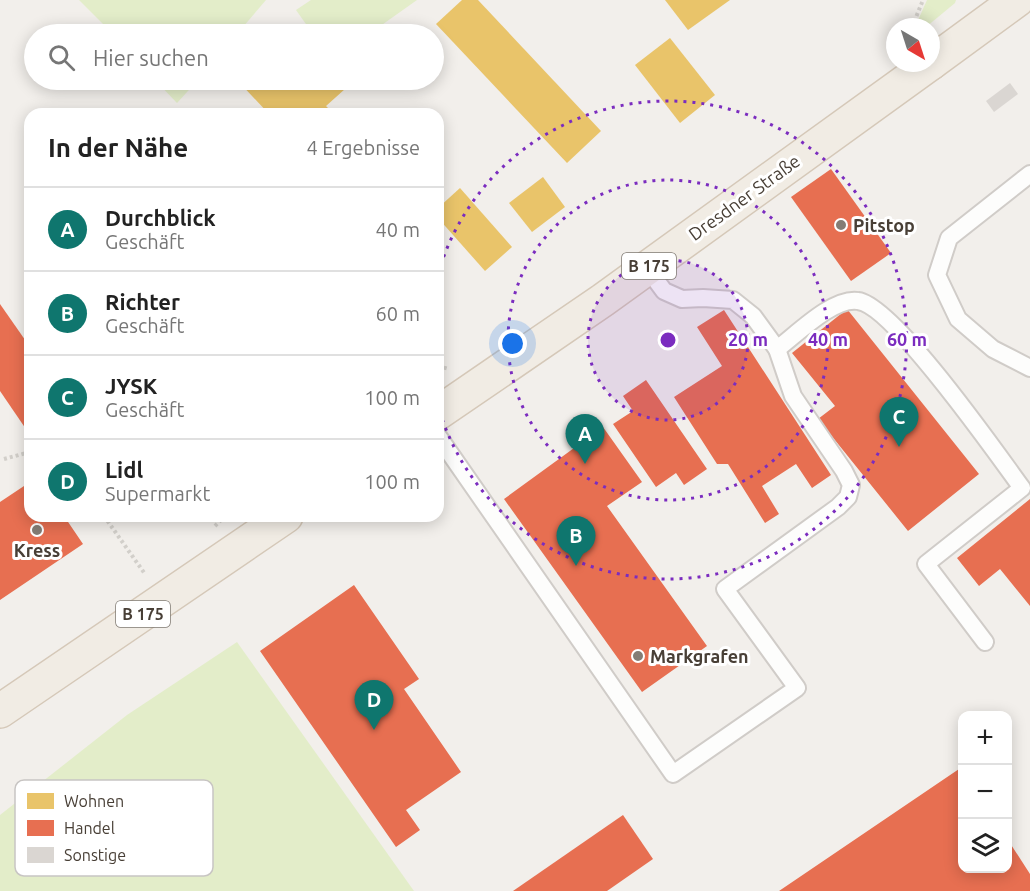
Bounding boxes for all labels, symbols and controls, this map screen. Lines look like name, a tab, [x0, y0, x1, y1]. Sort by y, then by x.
north arrow	[886, 18, 940, 72]
search box	[24, 24, 444, 90]
icon: search	[45, 41, 78, 74]
text: Hier suchen	[93, 45, 209, 70]
text: In der Nähe	[48, 133, 188, 162]
text: 4 Ergebnisse	[306, 136, 420, 159]
street label: Dresdner Straße	[685, 150, 803, 244]
text: Durchblick	[105, 205, 216, 230]
place label: Pitstop	[853, 215, 915, 235]
text: A	[60, 218, 75, 241]
text: 40 m	[376, 218, 420, 241]
marker: Pitstop	[834, 218, 848, 232]
text: Geschäft	[105, 230, 184, 253]
road number: B 175	[622, 253, 676, 279]
text: Richter	[105, 289, 180, 314]
text: B	[61, 302, 74, 325]
text: 60 m	[376, 302, 420, 325]
text: Geschäft	[105, 314, 184, 337]
your location	[498, 329, 527, 358]
text: 20 m	[728, 329, 768, 349]
text: 40 m	[808, 329, 848, 349]
text: 60 m	[887, 329, 927, 349]
centre of rings	[658, 330, 678, 350]
text: JYSK	[105, 373, 158, 398]
text: C	[61, 386, 74, 409]
text: 100 m	[364, 386, 420, 409]
text: Geschäft	[105, 398, 184, 421]
pin: C	[880, 398, 918, 447]
pin: A	[566, 414, 604, 464]
text: Lidl	[105, 457, 143, 482]
text: D	[60, 470, 75, 493]
text: 100 m	[364, 470, 420, 493]
text: Supermarkt	[105, 482, 210, 505]
pin: B	[556, 516, 596, 566]
marker: Kress	[30, 523, 44, 537]
place label: Kress	[14, 540, 60, 560]
road number: B 175	[116, 601, 170, 627]
place label: Markgrafen	[650, 646, 749, 666]
marker: Markgrafen	[631, 649, 645, 663]
pin: D	[354, 680, 394, 730]
map controls	[958, 711, 1012, 873]
button: +	[958, 711, 1012, 765]
button: −	[958, 765, 1012, 819]
legend	[15, 780, 213, 876]
text: Wohnen	[64, 792, 124, 810]
text: Handel	[64, 819, 115, 837]
button: layers	[958, 819, 1012, 873]
text: Sonstige	[64, 846, 126, 864]

